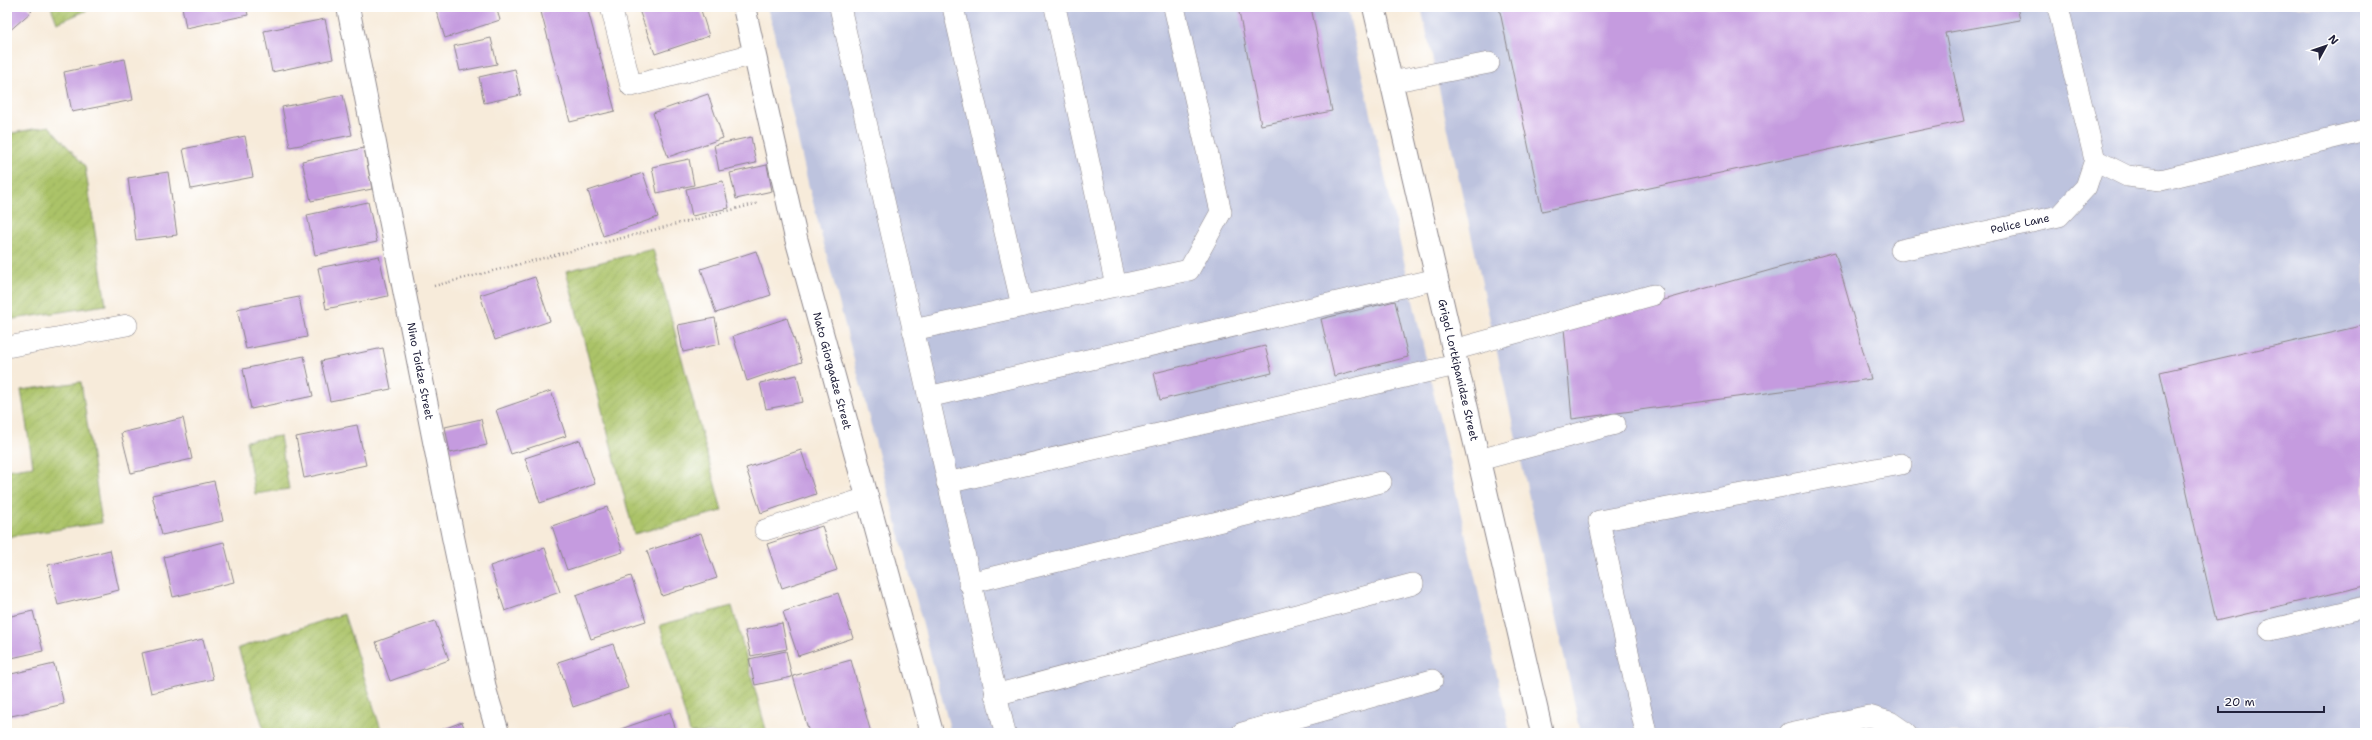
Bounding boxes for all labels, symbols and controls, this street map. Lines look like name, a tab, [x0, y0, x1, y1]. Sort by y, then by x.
north arrow	[2306, 26, 2346, 66]
text: N	[2325, 32, 2342, 48]
street label: Police Lane	[1989, 210, 2051, 238]
street label: Grigol Lortkipanidze Street	[1434, 297, 1482, 443]
street label: Nato Giorgadze Street	[809, 310, 855, 432]
street label: Nino Toidze Street	[403, 321, 437, 421]
scale bar	[2218, 688, 2324, 714]
text: 20 m	[2224, 694, 2255, 710]

